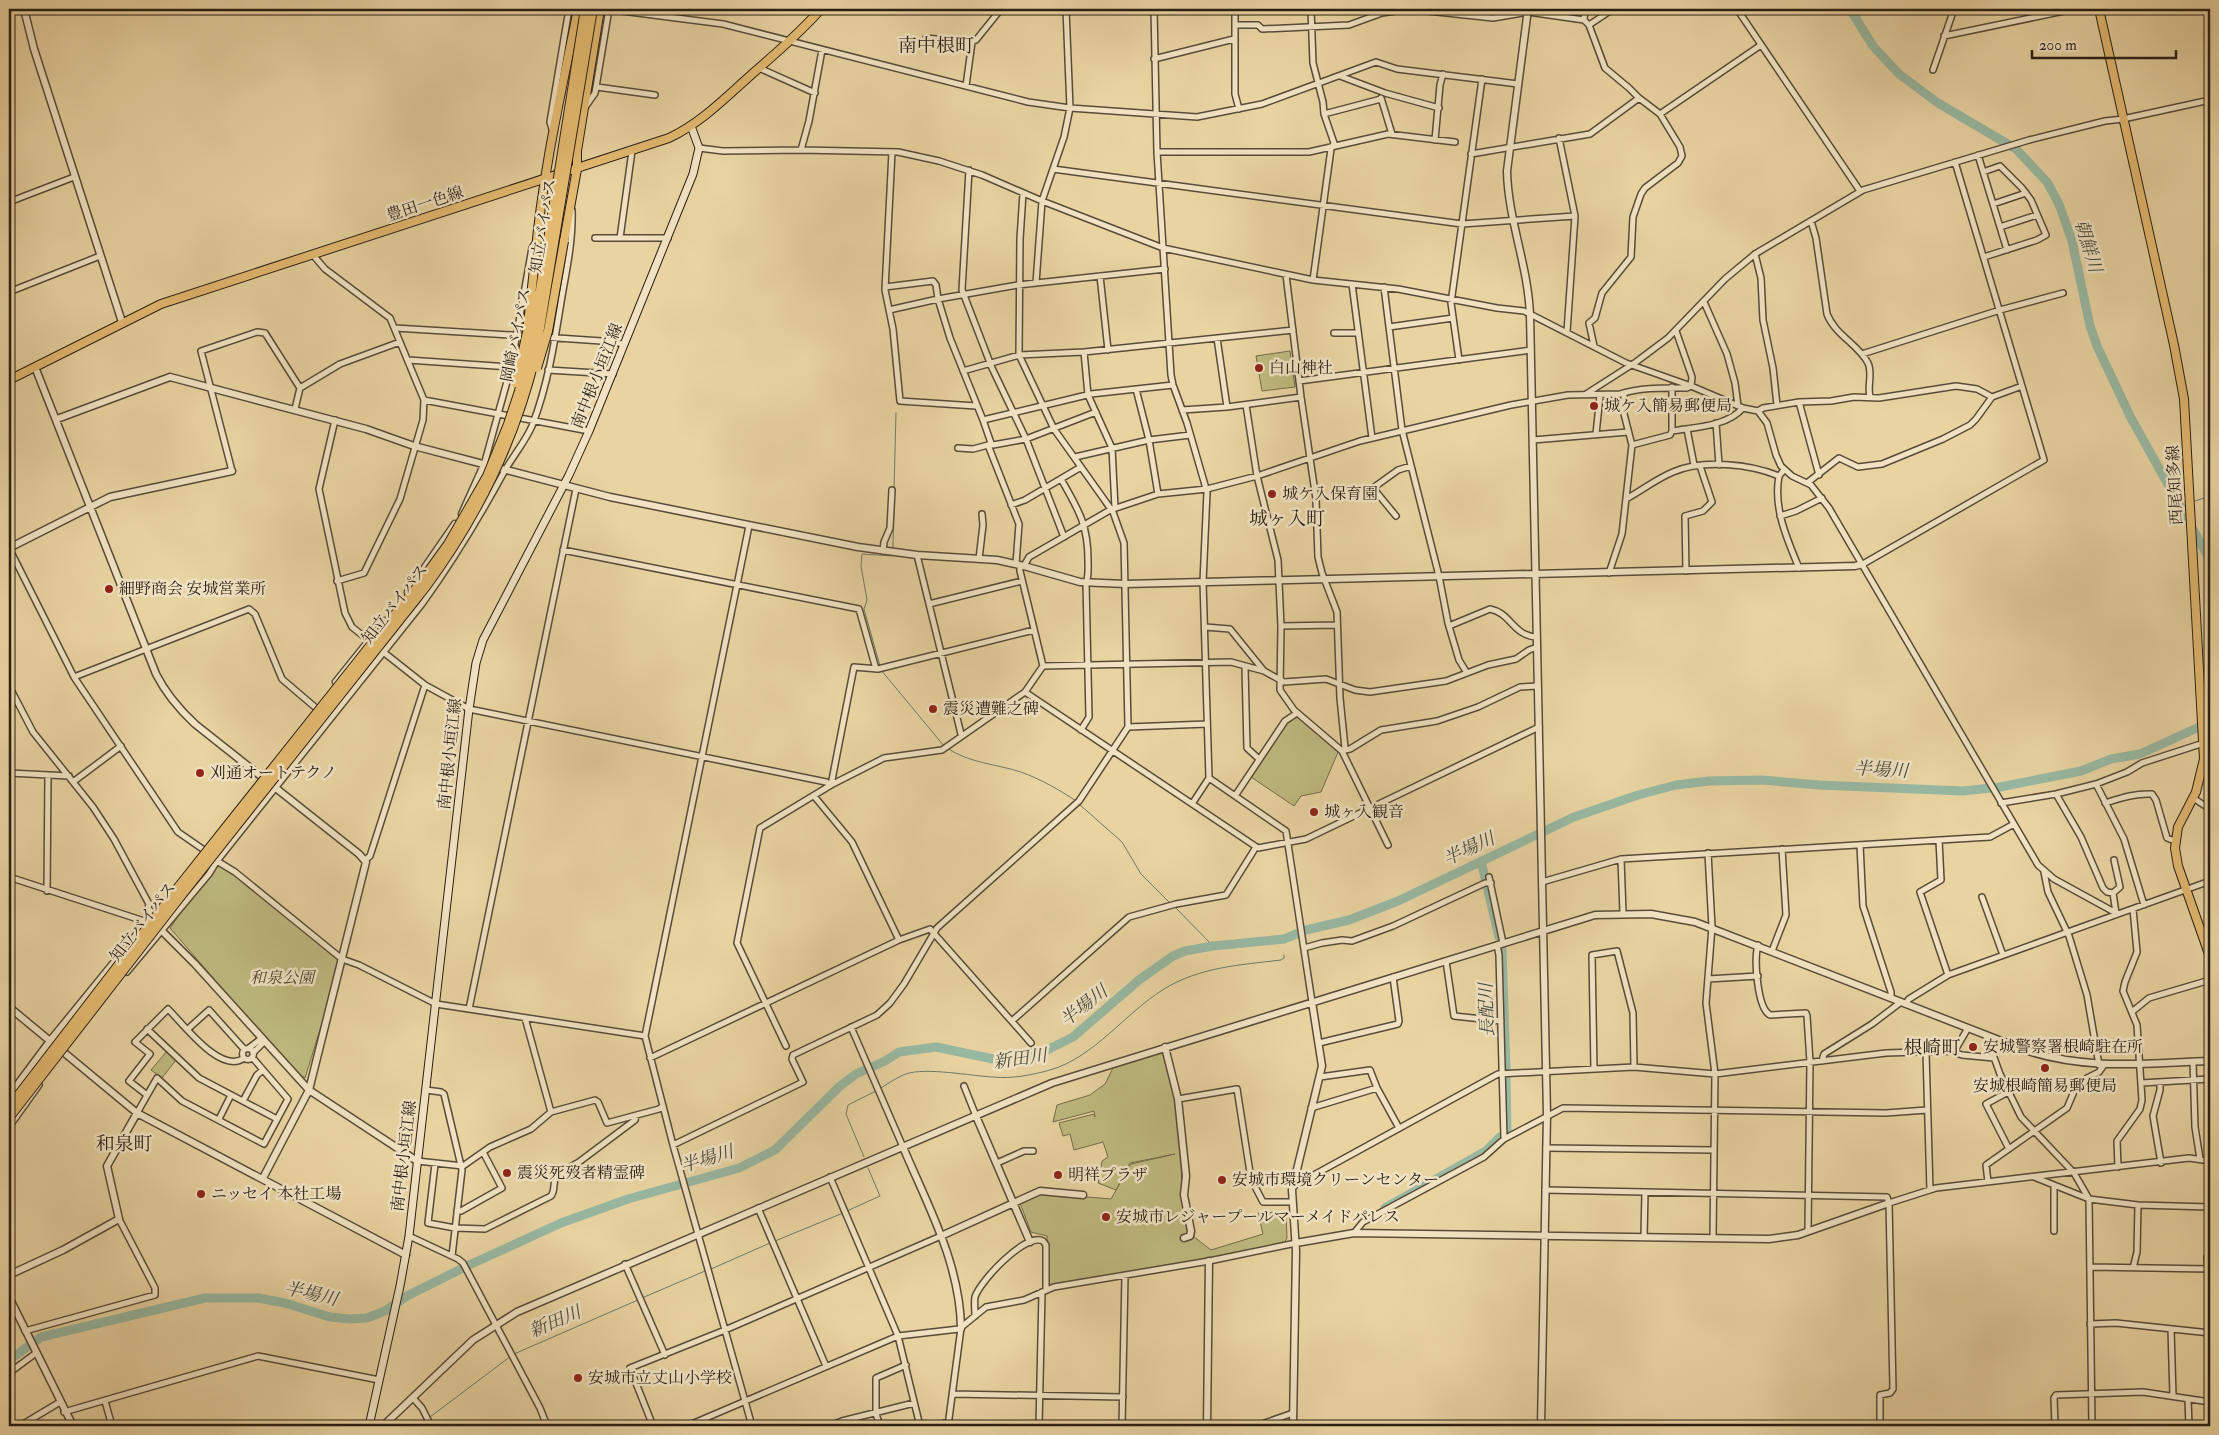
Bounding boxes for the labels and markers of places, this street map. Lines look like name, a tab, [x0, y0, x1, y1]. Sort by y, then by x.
place label: 白山神社	[1269, 358, 1333, 378]
marker: 白山神社	[1253, 362, 1265, 374]
place label: 城ケ入簡易郵便局	[1604, 396, 1732, 416]
marker: 城ケ入簡易郵便局	[1588, 400, 1600, 412]
place label: 城ケ入保育園	[1282, 484, 1378, 504]
marker: 城ケ入保育園	[1266, 488, 1278, 500]
place label: 細野商会 安城営業所	[119, 579, 266, 599]
marker: 細野商会 安城営業所	[103, 583, 115, 595]
place label: 震災遭難之碑	[943, 699, 1039, 719]
marker: 震災遭難之碑	[927, 703, 939, 715]
place label: 刈通オートテクノ	[210, 763, 337, 783]
marker: 刈通オートテクノ	[194, 767, 206, 779]
place label: 城ヶ入観音	[1324, 802, 1404, 822]
marker: 城ヶ入観音	[1308, 806, 1320, 818]
place label: 安城警察署根崎駐在所	[1983, 1037, 2143, 1057]
marker: 安城警察署根崎駐在所	[1967, 1041, 1979, 1053]
marker: 安城根崎簡易郵便局	[2039, 1062, 2051, 1074]
place label: 安城根崎簡易郵便局	[1973, 1076, 2117, 1096]
place label: 震災死歿者精霊碑	[517, 1163, 645, 1183]
place label: 明祥プラザ	[1068, 1165, 1148, 1185]
marker: 震災死歿者精霊碑	[501, 1167, 513, 1179]
marker: 明祥プラザ	[1052, 1169, 1064, 1181]
place label: 安城市環境クリーンセンター	[1232, 1170, 1439, 1190]
marker: 安城市環境クリーンセンター	[1216, 1174, 1228, 1186]
place label: ニッセイ 本社工場	[211, 1184, 341, 1204]
marker: ニッセイ 本社工場	[195, 1188, 207, 1200]
place label: 安城市レジャープールマーメイドパレス	[1116, 1207, 1400, 1227]
marker: 安城市レジャープールマーメイドパレス	[1100, 1211, 1112, 1223]
place label: 安城市立丈山小学校	[588, 1368, 732, 1388]
marker: 安城市立丈山小学校	[572, 1372, 584, 1384]

